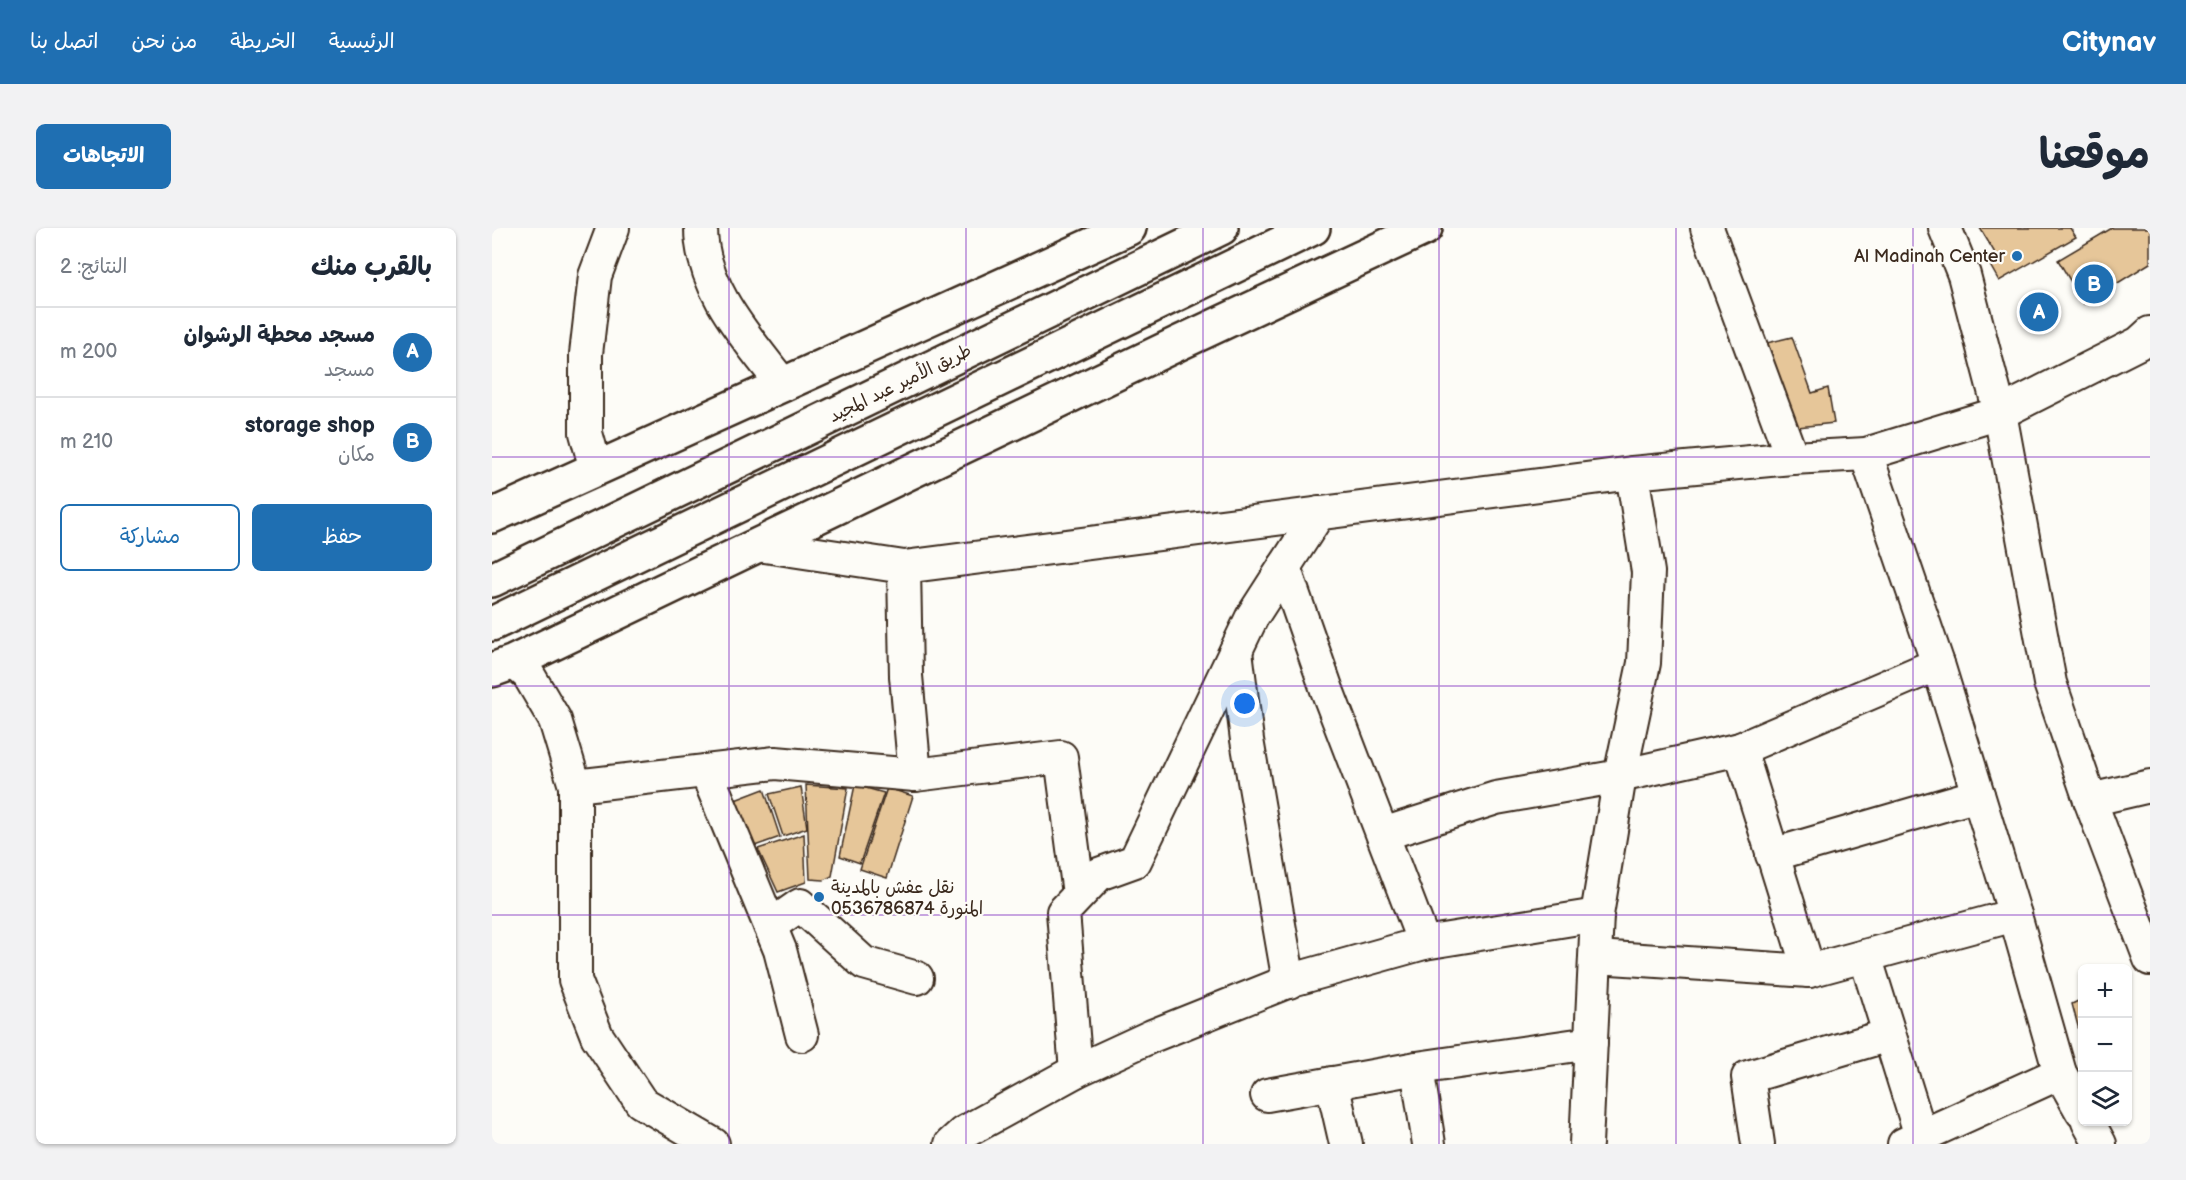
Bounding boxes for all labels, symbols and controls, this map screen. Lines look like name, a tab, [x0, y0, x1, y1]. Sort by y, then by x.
text: Citynav	[2062, 26, 2156, 59]
text: اتصل بنا	[30, 29, 98, 54]
text: من نحن	[131, 29, 197, 54]
text: الخريطة	[230, 29, 296, 54]
text: الرئيسية	[329, 29, 395, 54]
button: الاتجاهات	[36, 124, 171, 189]
text: موقعنا	[2039, 130, 2150, 181]
place label: Al Madinah Center	[1854, 246, 2005, 267]
marker: Al Madinah Center	[2010, 249, 2024, 263]
text: بالقرب منك	[311, 252, 432, 283]
text: النتائج: 2	[60, 255, 127, 279]
pin: B	[2074, 262, 2114, 306]
pin: A	[2020, 290, 2058, 334]
text: مسجد محطة الرشوان	[184, 322, 375, 349]
street label: طريق الأمير عبد المجيد	[825, 338, 975, 427]
text: 200 m	[60, 340, 117, 364]
text: A	[406, 340, 419, 364]
text: مسجد	[324, 358, 375, 382]
text: storage shop	[245, 412, 375, 439]
text: 210 m	[60, 430, 113, 454]
text: B	[405, 430, 420, 454]
text: مكان	[338, 443, 375, 467]
button: مشاركة	[60, 504, 240, 571]
button: حفظ	[252, 504, 432, 571]
your location	[1230, 689, 1259, 718]
place label: نقل عفش بالمدينة المنورة 0536786874	[831, 877, 983, 920]
marker: نقل عفش بالمدينة المنورة 0536786874	[812, 890, 826, 904]
map controls	[2078, 964, 2132, 1126]
button: +	[2078, 964, 2132, 1018]
button: −	[2078, 1018, 2132, 1072]
button: layers	[2078, 1072, 2132, 1126]

